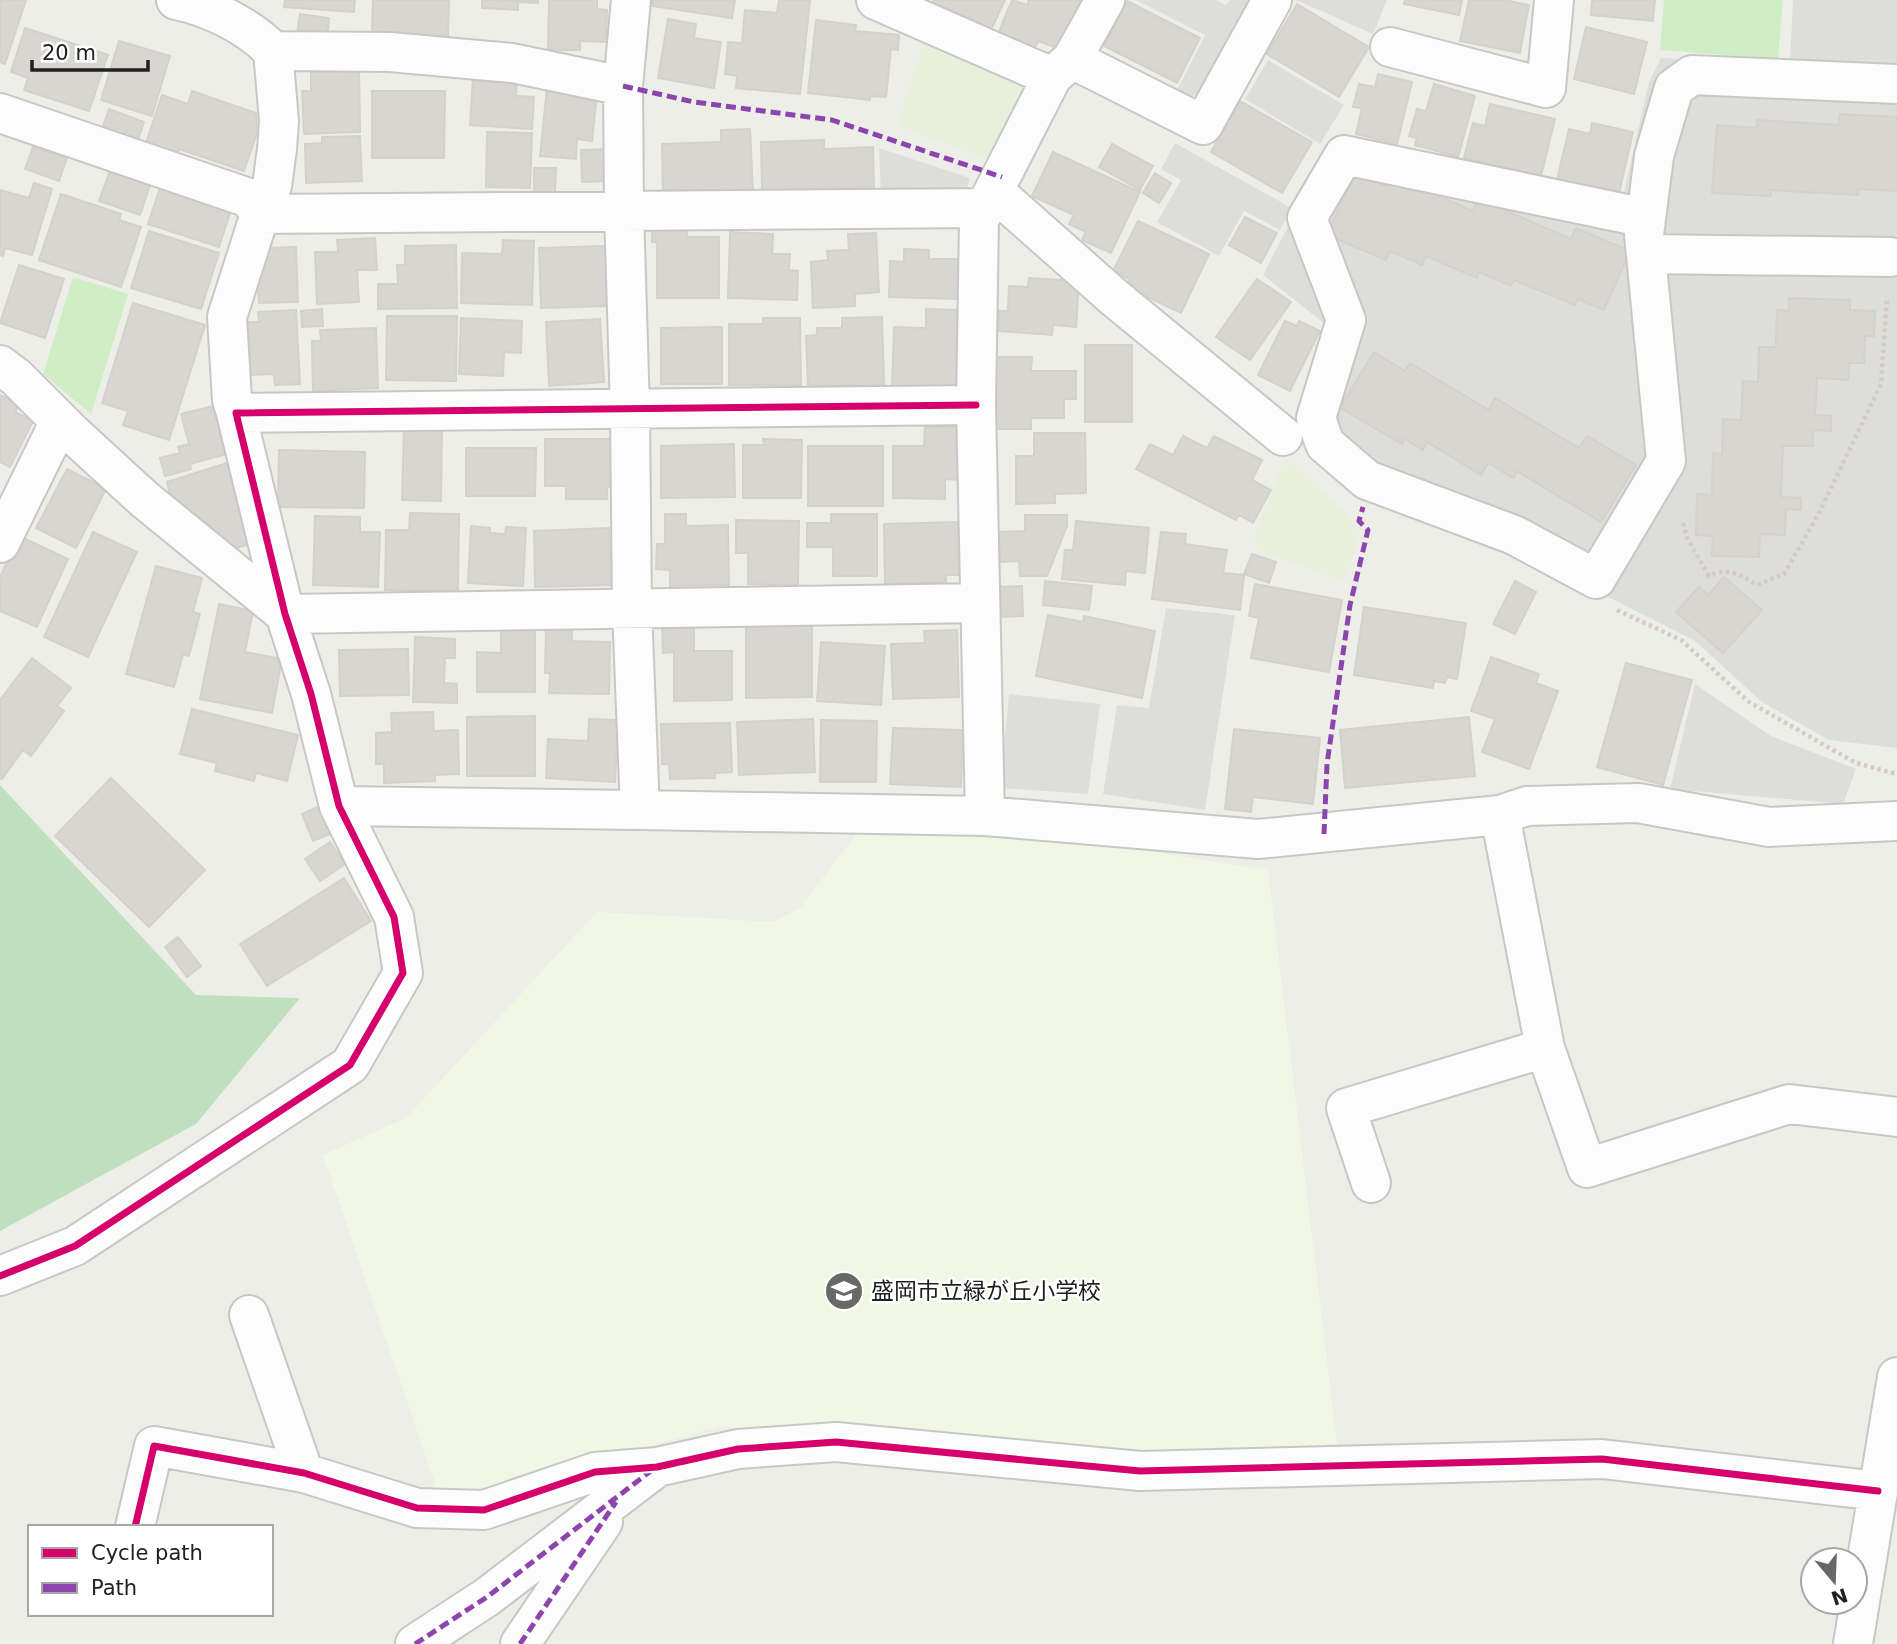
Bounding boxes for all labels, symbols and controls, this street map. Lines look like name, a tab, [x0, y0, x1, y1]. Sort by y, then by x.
scale bar	[32, 28, 147, 72]
text: 20 m	[42, 41, 96, 65]
school or university icon: 盛岡市立緑が丘小学校	[823, 1270, 865, 1312]
place label: 盛岡市立緑が丘小学校	[871, 1278, 1101, 1304]
legend	[28, 1525, 273, 1616]
text: Cycle path	[91, 1541, 203, 1565]
north arrow	[1799, 1546, 1869, 1616]
text: Path	[91, 1576, 137, 1600]
text: N	[1828, 1584, 1851, 1610]

